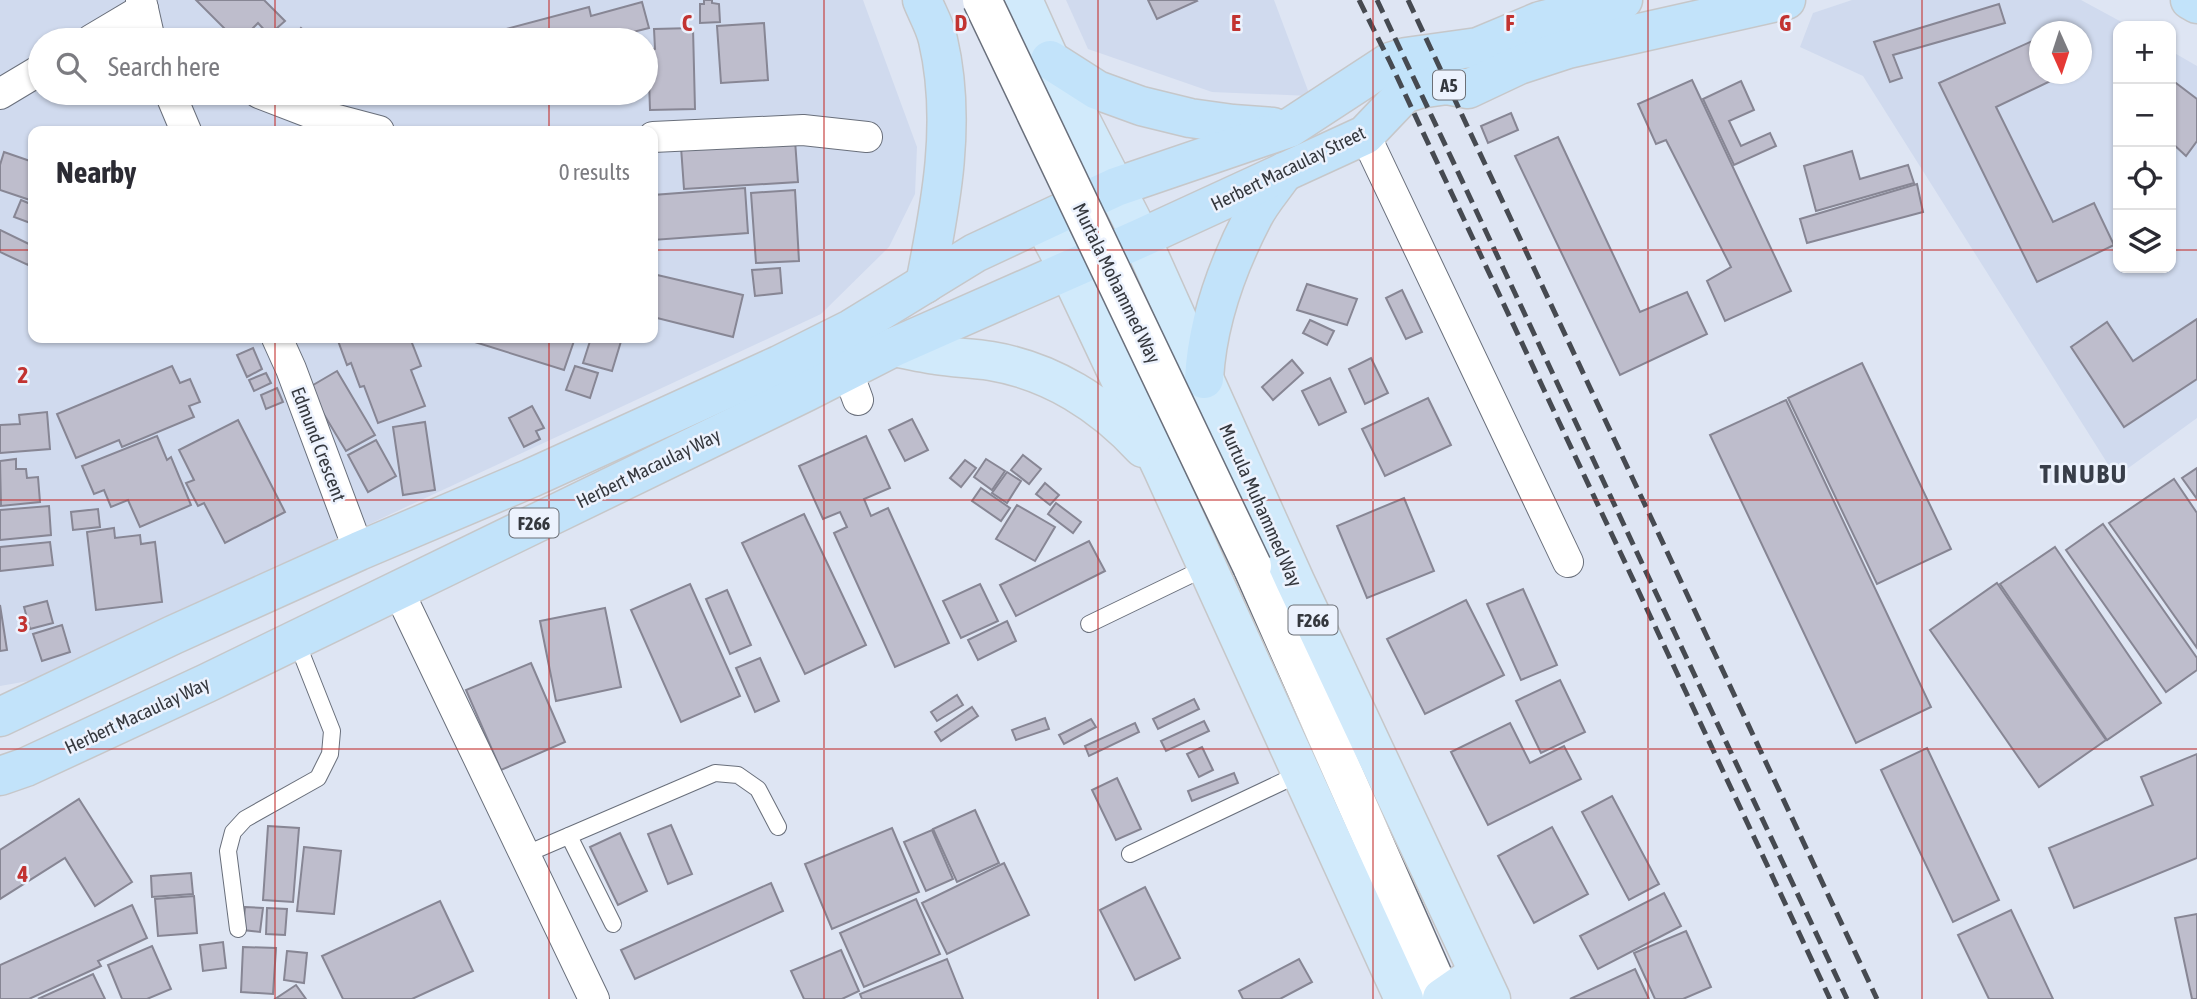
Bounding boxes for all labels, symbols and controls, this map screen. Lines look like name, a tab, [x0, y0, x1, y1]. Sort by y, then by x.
text: C	[682, 10, 693, 36]
text: D	[955, 10, 968, 36]
text: E	[1231, 10, 1241, 36]
text: F	[1505, 10, 1515, 36]
text: G	[1779, 10, 1791, 36]
north arrow	[2029, 21, 2092, 84]
map controls	[2113, 21, 2176, 273]
button: +	[2113, 21, 2176, 84]
search box	[28, 28, 658, 105]
icon: search	[52, 48, 90, 86]
text: Search here	[108, 52, 220, 82]
road number: A5	[1433, 70, 1465, 100]
button: −	[2113, 84, 2176, 147]
street label: Herbert Macaulay Street	[1207, 121, 1369, 215]
button: locate	[2113, 147, 2176, 210]
text: Nearby	[56, 155, 136, 189]
text: 0 results	[559, 159, 630, 185]
street label: Murtala Mohammed Way	[1069, 199, 1165, 367]
button: layers	[2113, 210, 2176, 273]
text: 2	[18, 362, 28, 388]
street label: Edmund Crescent	[287, 384, 351, 504]
street label: Murtula Muhammed Way	[1215, 420, 1307, 590]
street label: Herbert Macaulay Way	[573, 424, 724, 512]
district label: TINUBU	[2040, 459, 2128, 489]
road number: F266	[510, 508, 558, 538]
road number: F266	[1288, 606, 1338, 634]
text: 3	[18, 611, 28, 637]
street label: Herbert Macaulay Way	[61, 672, 213, 758]
text: 4	[17, 861, 29, 887]

